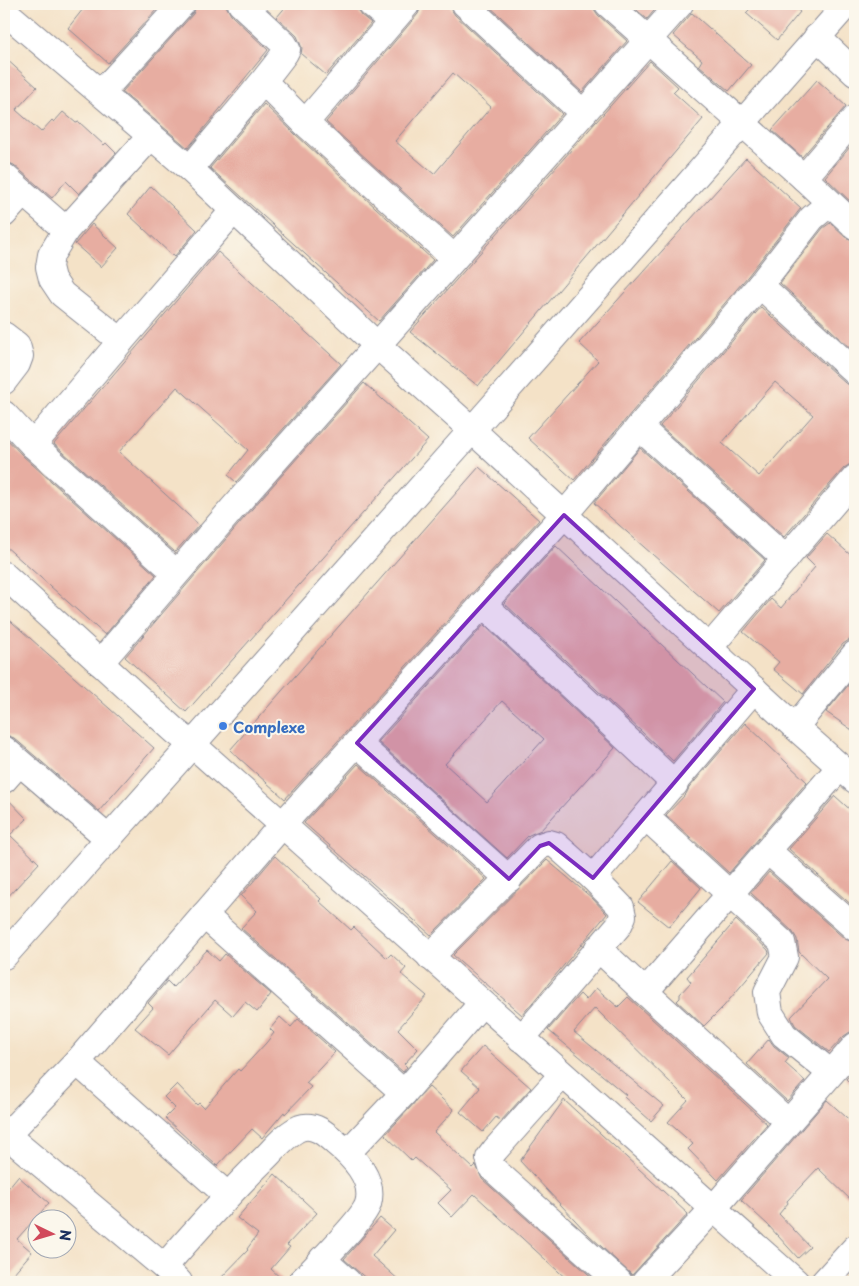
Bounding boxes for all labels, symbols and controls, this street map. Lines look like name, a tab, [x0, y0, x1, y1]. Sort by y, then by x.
place label: Complexe	[233, 715, 305, 738]
marker: Complexe	[217, 720, 229, 732]
north arrow	[28, 1208, 78, 1258]
text: N	[55, 1229, 76, 1242]

